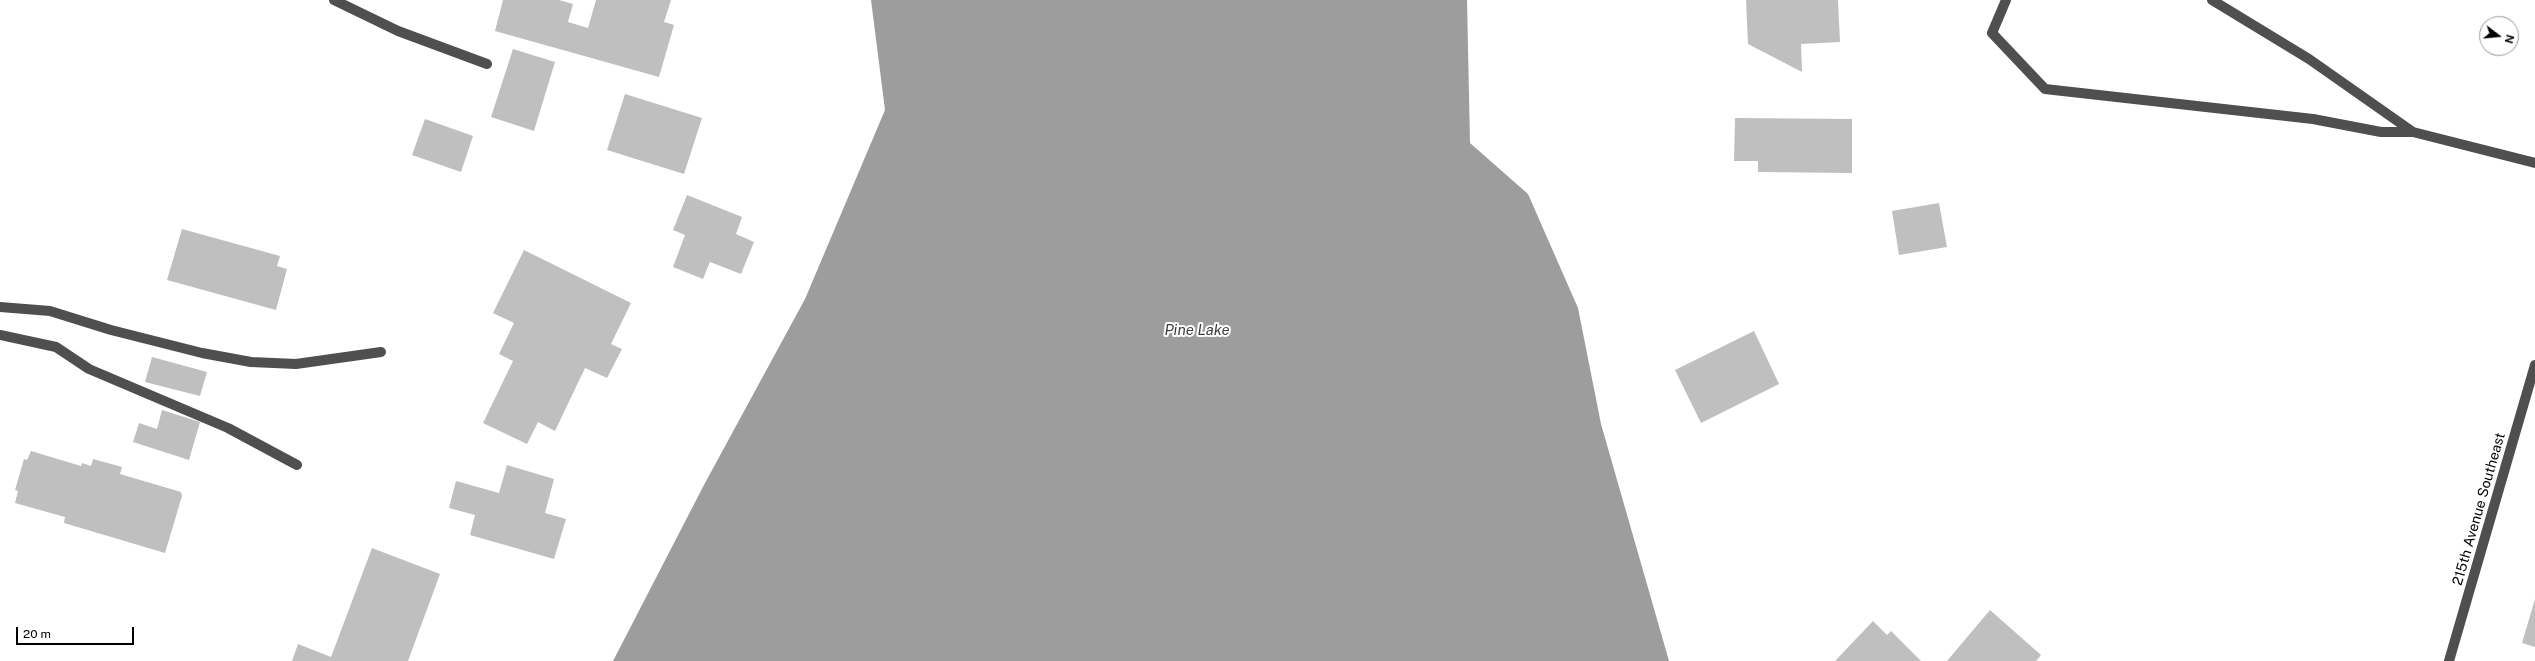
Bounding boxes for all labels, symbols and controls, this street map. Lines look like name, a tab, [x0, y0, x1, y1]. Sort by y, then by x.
north arrow	[2479, 16, 2519, 56]
text: N	[2503, 33, 2517, 45]
water label: Pine Lake	[1164, 321, 1230, 339]
street label: 215th Avenue Southeast	[2449, 431, 2509, 587]
scale bar	[18, 619, 136, 645]
text: 20 m	[23, 627, 51, 641]

